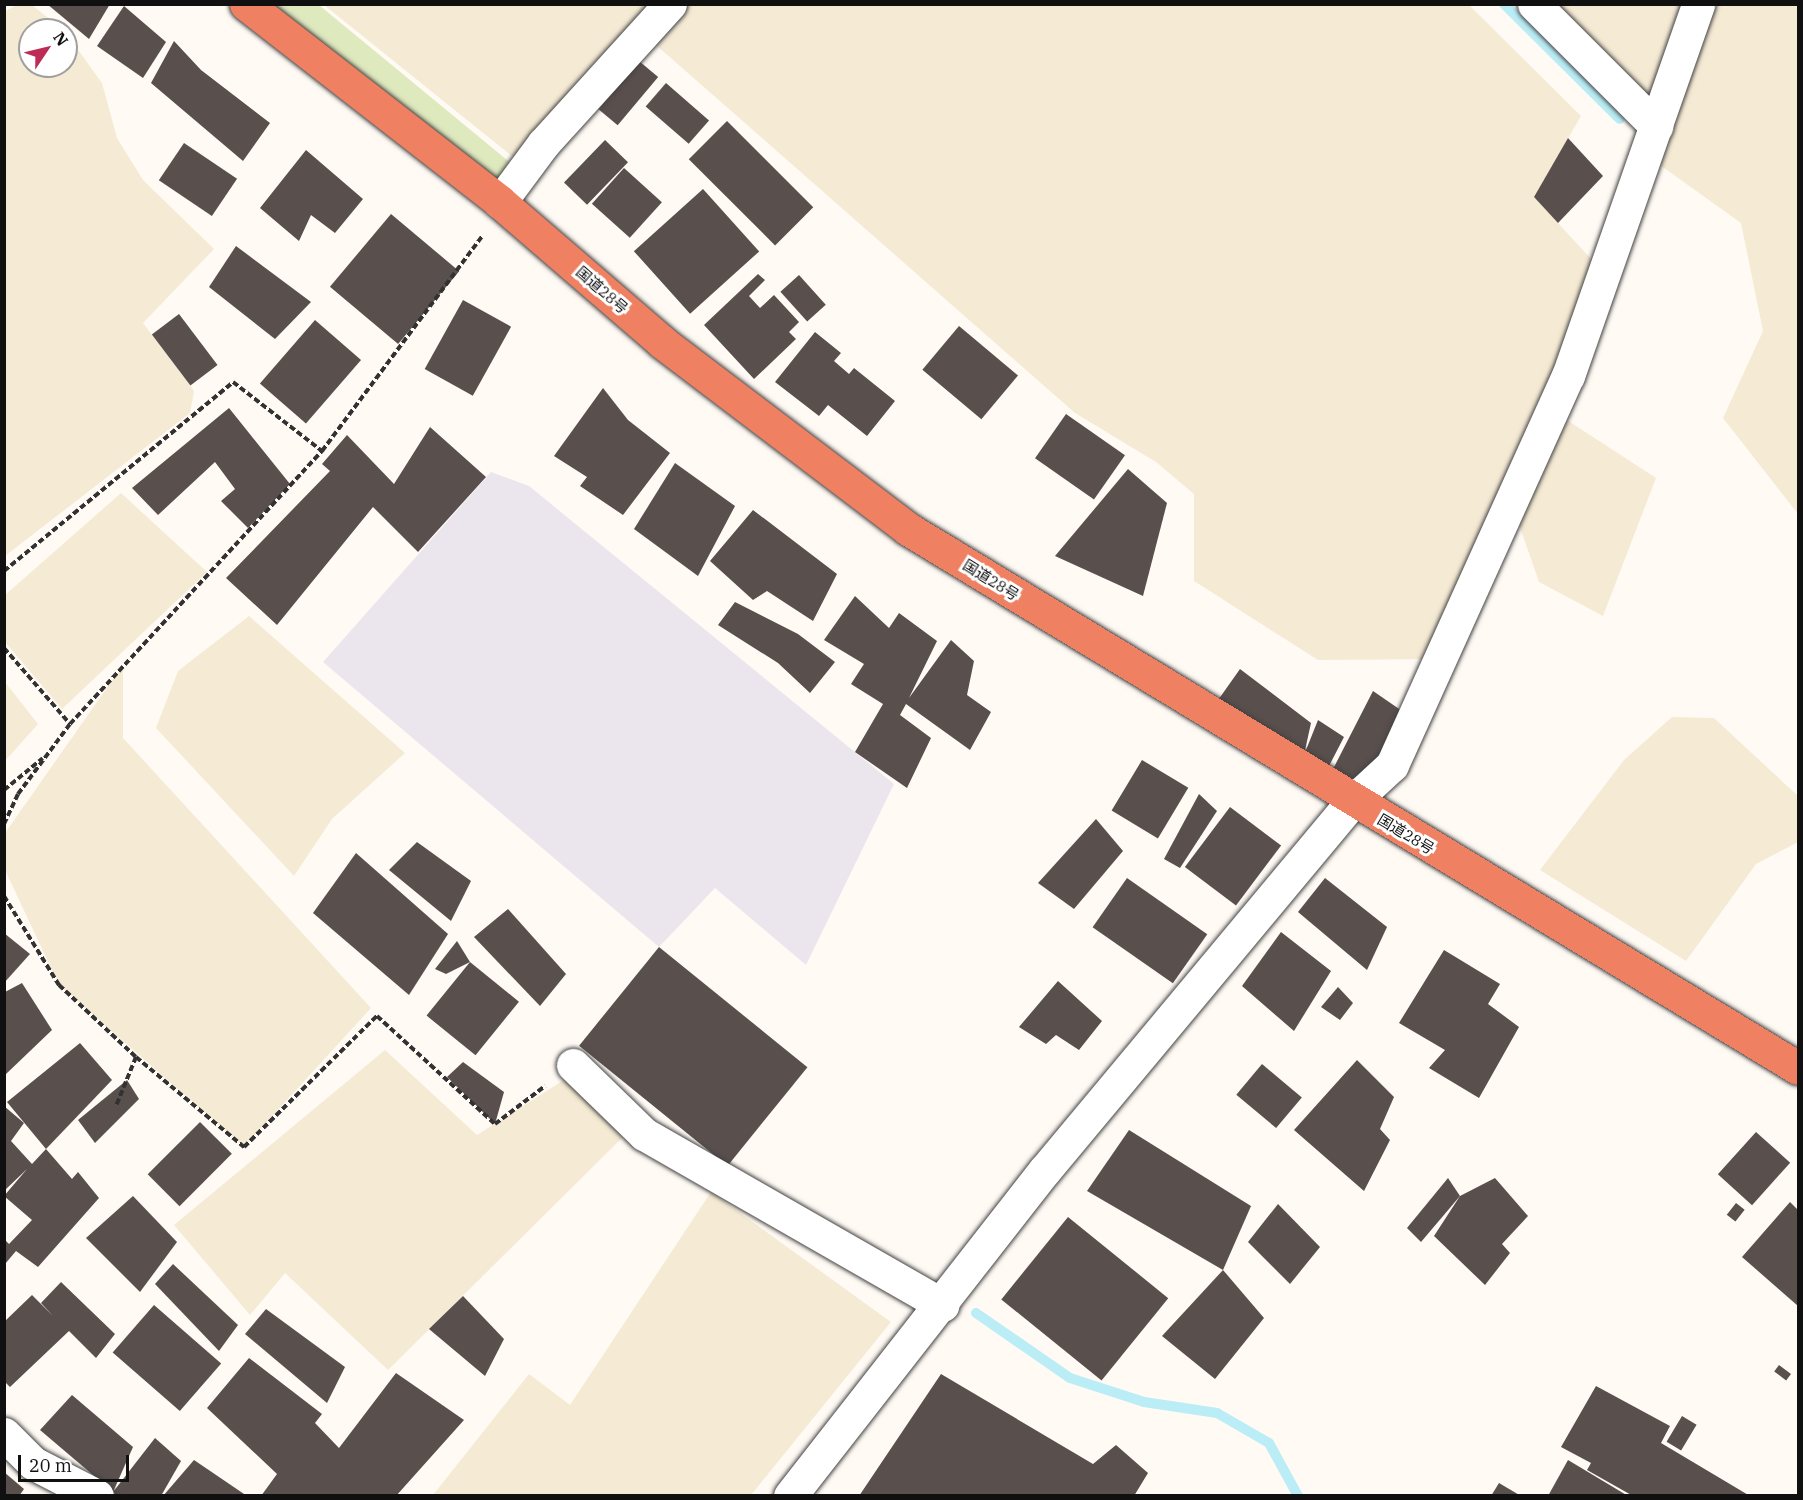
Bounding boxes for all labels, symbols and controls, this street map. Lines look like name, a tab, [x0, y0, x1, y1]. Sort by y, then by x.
north arrow	[18, 18, 78, 78]
text: N	[49, 28, 73, 50]
street label: 国道28号	[572, 263, 632, 317]
street label: 国道28号	[960, 556, 1022, 604]
street label: 国道28号	[1374, 810, 1438, 858]
scale bar	[21, 1443, 132, 1481]
text: 20 m	[29, 1454, 72, 1477]

